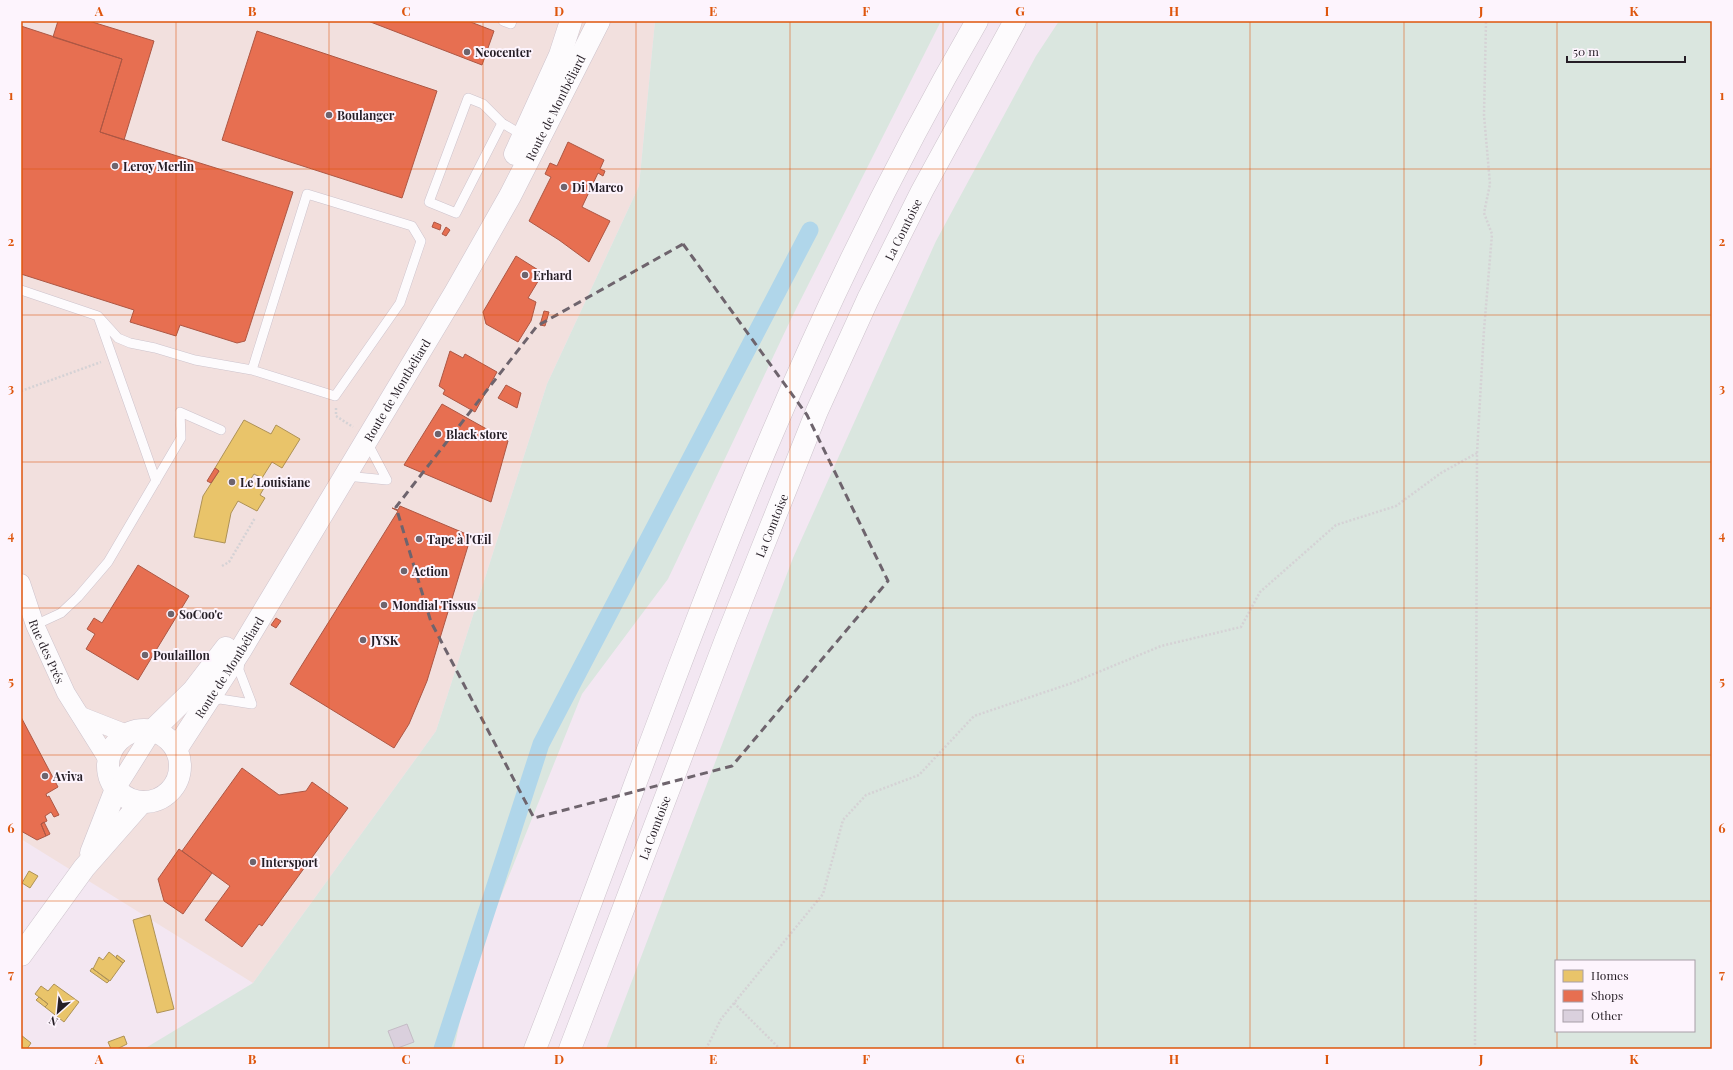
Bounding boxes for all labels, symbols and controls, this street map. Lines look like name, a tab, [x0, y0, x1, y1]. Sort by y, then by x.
text: A	[94, 2, 104, 19]
text: B	[248, 2, 257, 19]
text: C	[401, 2, 411, 19]
text: D	[554, 2, 564, 19]
text: E	[709, 2, 717, 19]
text: F	[862, 2, 870, 19]
text: G	[1015, 2, 1025, 19]
text: H	[1169, 2, 1179, 19]
text: I	[1325, 2, 1330, 19]
text: J	[1478, 2, 1484, 19]
text: K	[1629, 2, 1639, 19]
scale bar	[1567, 38, 1685, 64]
text: 50 m	[1573, 43, 1599, 59]
place label: Neocenter	[475, 44, 532, 60]
marker: Neocenter	[462, 47, 472, 57]
street label: Route de Montbéliard	[521, 52, 589, 163]
text: 1	[9, 86, 14, 103]
text: 1	[1720, 86, 1725, 103]
place label: Boulanger	[337, 107, 395, 123]
marker: Boulanger	[324, 110, 334, 120]
place label: Leroy Merlin	[123, 158, 195, 174]
marker: Leroy Merlin	[110, 161, 120, 171]
place label: Di Marco	[572, 179, 624, 195]
marker: Di Marco	[559, 182, 569, 192]
street label: La Comtoise	[881, 196, 925, 263]
text: 2	[8, 232, 15, 249]
text: 2	[1719, 232, 1726, 249]
place label: Erhard	[533, 267, 572, 283]
marker: Erhard	[520, 270, 530, 280]
street label: Route de Montbéliard	[360, 336, 434, 444]
text: 3	[8, 379, 14, 396]
text: 3	[1719, 379, 1725, 396]
place label: Black store	[446, 426, 508, 442]
marker: Black store	[433, 429, 443, 439]
place label: Le Louisiane	[240, 474, 310, 490]
marker: Le Louisiane	[227, 477, 237, 487]
street label: La Comtoise	[751, 491, 791, 560]
text: 4	[8, 526, 15, 543]
text: 4	[1719, 526, 1726, 543]
place label: Tape à l'Œil	[427, 531, 492, 547]
marker: Tape à l'Œil	[414, 534, 424, 544]
place label: Action	[411, 563, 449, 579]
marker: Action	[399, 566, 409, 576]
place label: Mondial Tissus	[392, 597, 477, 613]
marker: Mondial Tissus	[379, 600, 389, 610]
place label: SoCoo'c	[179, 606, 223, 622]
marker: SoCoo'c	[166, 609, 176, 619]
street label: Route de Montbéliard	[191, 614, 267, 721]
street label: Rue des Prés	[26, 617, 68, 686]
place label: JYSK	[370, 632, 399, 648]
marker: JYSK	[358, 635, 368, 645]
place label: Poulaillon	[153, 647, 210, 663]
marker: Poulaillon	[140, 650, 150, 660]
text: 5	[8, 672, 14, 689]
text: 5	[1719, 672, 1725, 689]
place label: Aviva	[52, 768, 84, 784]
marker: Aviva	[40, 771, 50, 781]
street label: La Comtoise	[635, 793, 674, 862]
text: 6	[7, 819, 15, 836]
text: 6	[1718, 819, 1726, 836]
place label: Intersport	[261, 854, 319, 870]
marker: Intersport	[248, 857, 258, 867]
legend	[1555, 960, 1695, 1032]
text: 7	[8, 965, 14, 982]
text: 7	[1719, 965, 1725, 982]
text: Homes	[1591, 967, 1629, 983]
text: Shops	[1591, 987, 1623, 1003]
north arrow	[38, 992, 78, 1032]
text: Other	[1591, 1007, 1623, 1023]
text: N	[46, 1013, 60, 1030]
text: A	[94, 1050, 104, 1067]
text: B	[248, 1050, 257, 1067]
text: C	[401, 1050, 411, 1067]
text: D	[554, 1050, 564, 1067]
text: E	[709, 1050, 717, 1067]
text: F	[862, 1050, 870, 1067]
text: G	[1015, 1050, 1025, 1067]
text: H	[1169, 1050, 1179, 1067]
text: I	[1325, 1050, 1330, 1067]
text: J	[1478, 1050, 1484, 1067]
text: K	[1629, 1050, 1639, 1067]

